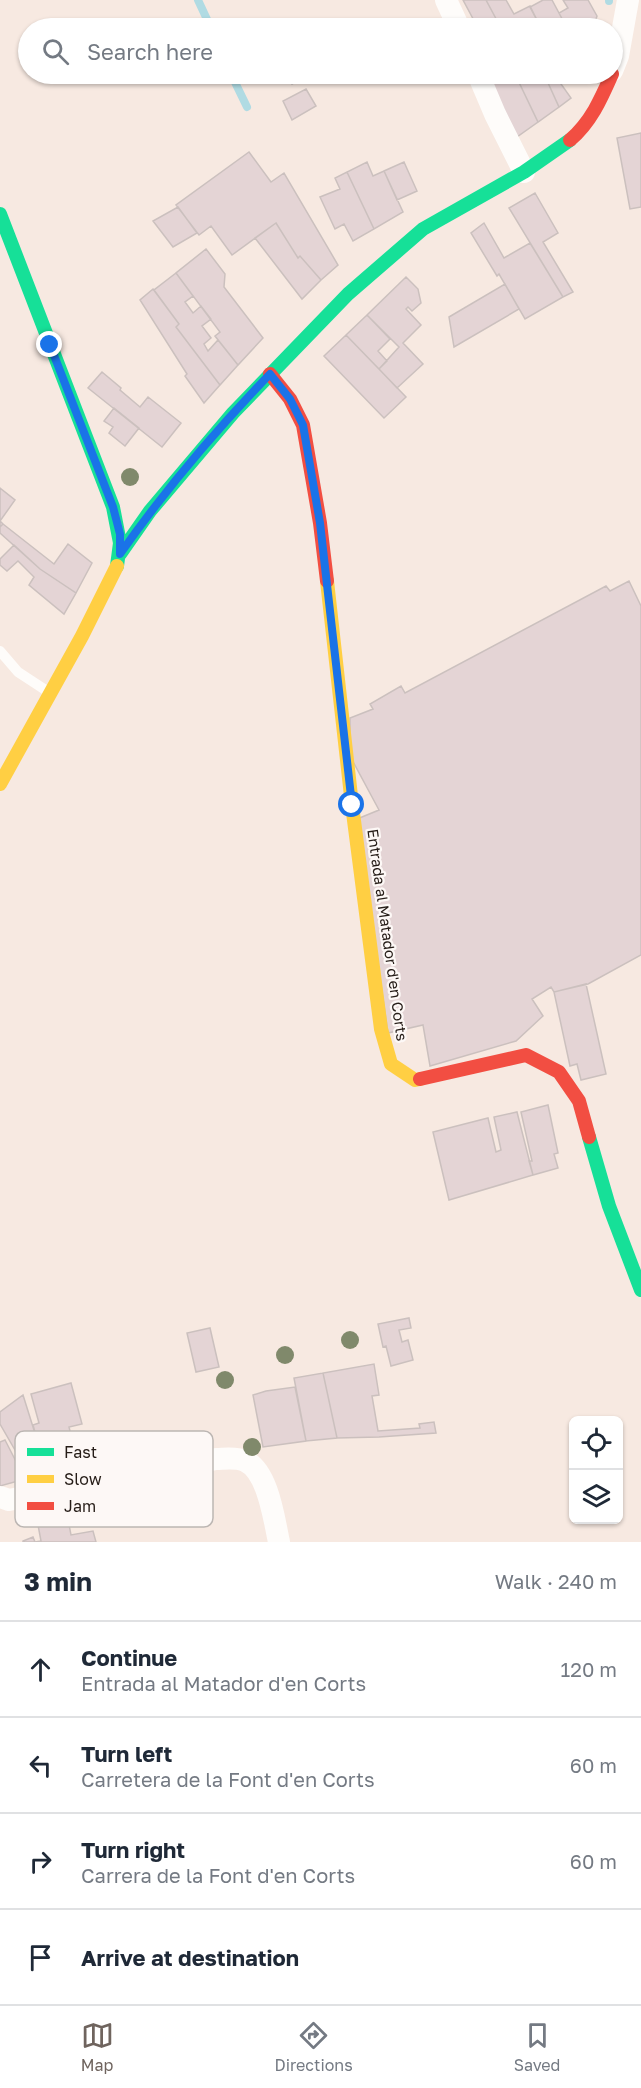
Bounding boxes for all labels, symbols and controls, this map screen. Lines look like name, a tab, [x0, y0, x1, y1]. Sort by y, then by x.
search box	[18, 18, 623, 84]
icon: search	[39, 35, 72, 68]
text: Search here	[87, 38, 213, 65]
route end	[36, 331, 62, 357]
route start	[338, 791, 364, 817]
street label: Entrada al Matador d'en Corts	[364, 828, 412, 1042]
map controls	[569, 1416, 623, 1524]
button: locate	[569, 1416, 623, 1470]
legend	[15, 1431, 213, 1527]
text: Fast	[64, 1442, 97, 1462]
text: Slow	[64, 1469, 102, 1489]
button: layers	[569, 1470, 623, 1524]
text: Jam	[64, 1496, 96, 1516]
text: 3 min	[24, 1566, 92, 1597]
text: Walk · 240 m	[495, 1569, 617, 1593]
text: Continue	[81, 1644, 177, 1671]
icon: ahead	[24, 1653, 57, 1686]
text: 120 m	[561, 1657, 617, 1681]
text: Entrada al Matador d'en Corts	[81, 1671, 366, 1695]
text: Turn left	[81, 1740, 172, 1767]
icon: left	[24, 1749, 57, 1782]
text: 60 m	[570, 1753, 617, 1777]
text: Carretera de la Font d'en Corts	[81, 1767, 375, 1791]
text: Turn right	[81, 1836, 185, 1863]
icon: right	[24, 1845, 57, 1878]
text: 60 m	[570, 1849, 617, 1873]
text: Carrera de la Font d'en Corts	[81, 1863, 355, 1887]
icon: arrive	[24, 1941, 57, 1974]
text: Arrive at destination	[81, 1944, 299, 1971]
tab: Map	[81, 2019, 114, 2075]
tab: Directions	[275, 2019, 353, 2075]
tab: Saved	[514, 2019, 560, 2075]

